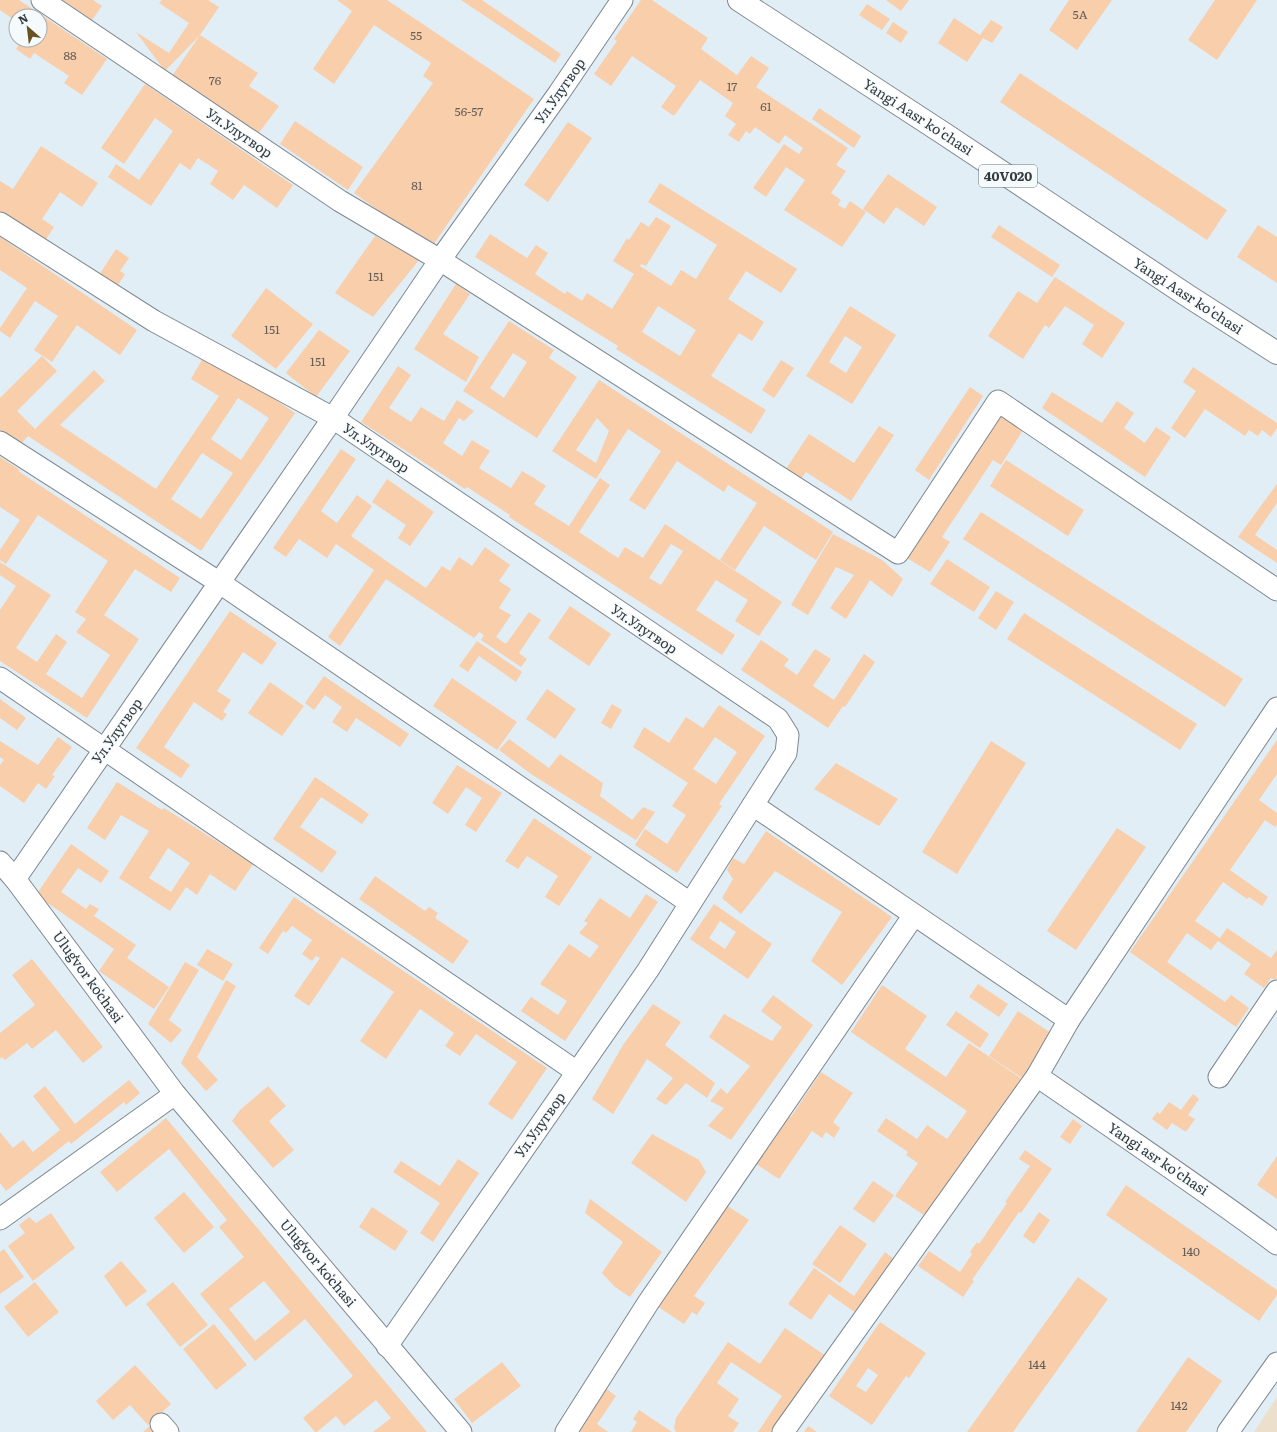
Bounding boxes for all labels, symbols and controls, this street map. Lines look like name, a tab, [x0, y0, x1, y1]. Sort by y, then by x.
house number: 5A	[1073, 5, 1088, 23]
north arrow	[8, 8, 48, 48]
text: N	[15, 9, 31, 28]
house number: 55	[410, 26, 422, 44]
house number: 88	[63, 46, 77, 64]
street label: Ул.Улугвор	[529, 53, 589, 127]
house number: 76	[209, 71, 222, 89]
street label: Yangi Aasr ko'chasi	[860, 73, 978, 159]
house number: 17	[727, 77, 737, 95]
house number: 61	[760, 97, 772, 115]
house number: 56-57	[455, 102, 483, 120]
street label: Ул.Улугвор	[202, 103, 277, 162]
road number: 40V020	[979, 165, 1037, 187]
house number: 81	[411, 176, 423, 194]
street label: Yangi Aasr ko'chasi	[1130, 252, 1248, 338]
house number: 151	[368, 267, 384, 285]
house number: 151	[264, 320, 280, 338]
house number: 151	[310, 352, 326, 370]
street label: Ул.Улугвор	[339, 418, 414, 477]
street label: Ул.Улугвор	[607, 599, 682, 658]
street label: Ул.Улугвор	[86, 693, 146, 767]
street label: Ulugʻvor koʻchasi	[49, 926, 129, 1027]
street label: Ул.Улугвор	[509, 1087, 569, 1161]
street label: Yangi asr ko'chasi	[1104, 1117, 1213, 1199]
street label: Ulugʻvor koʻchasi	[276, 1214, 362, 1311]
house number: 140	[1182, 1242, 1200, 1260]
house number: 144	[1028, 1355, 1046, 1373]
house number: 142	[1170, 1396, 1188, 1414]

